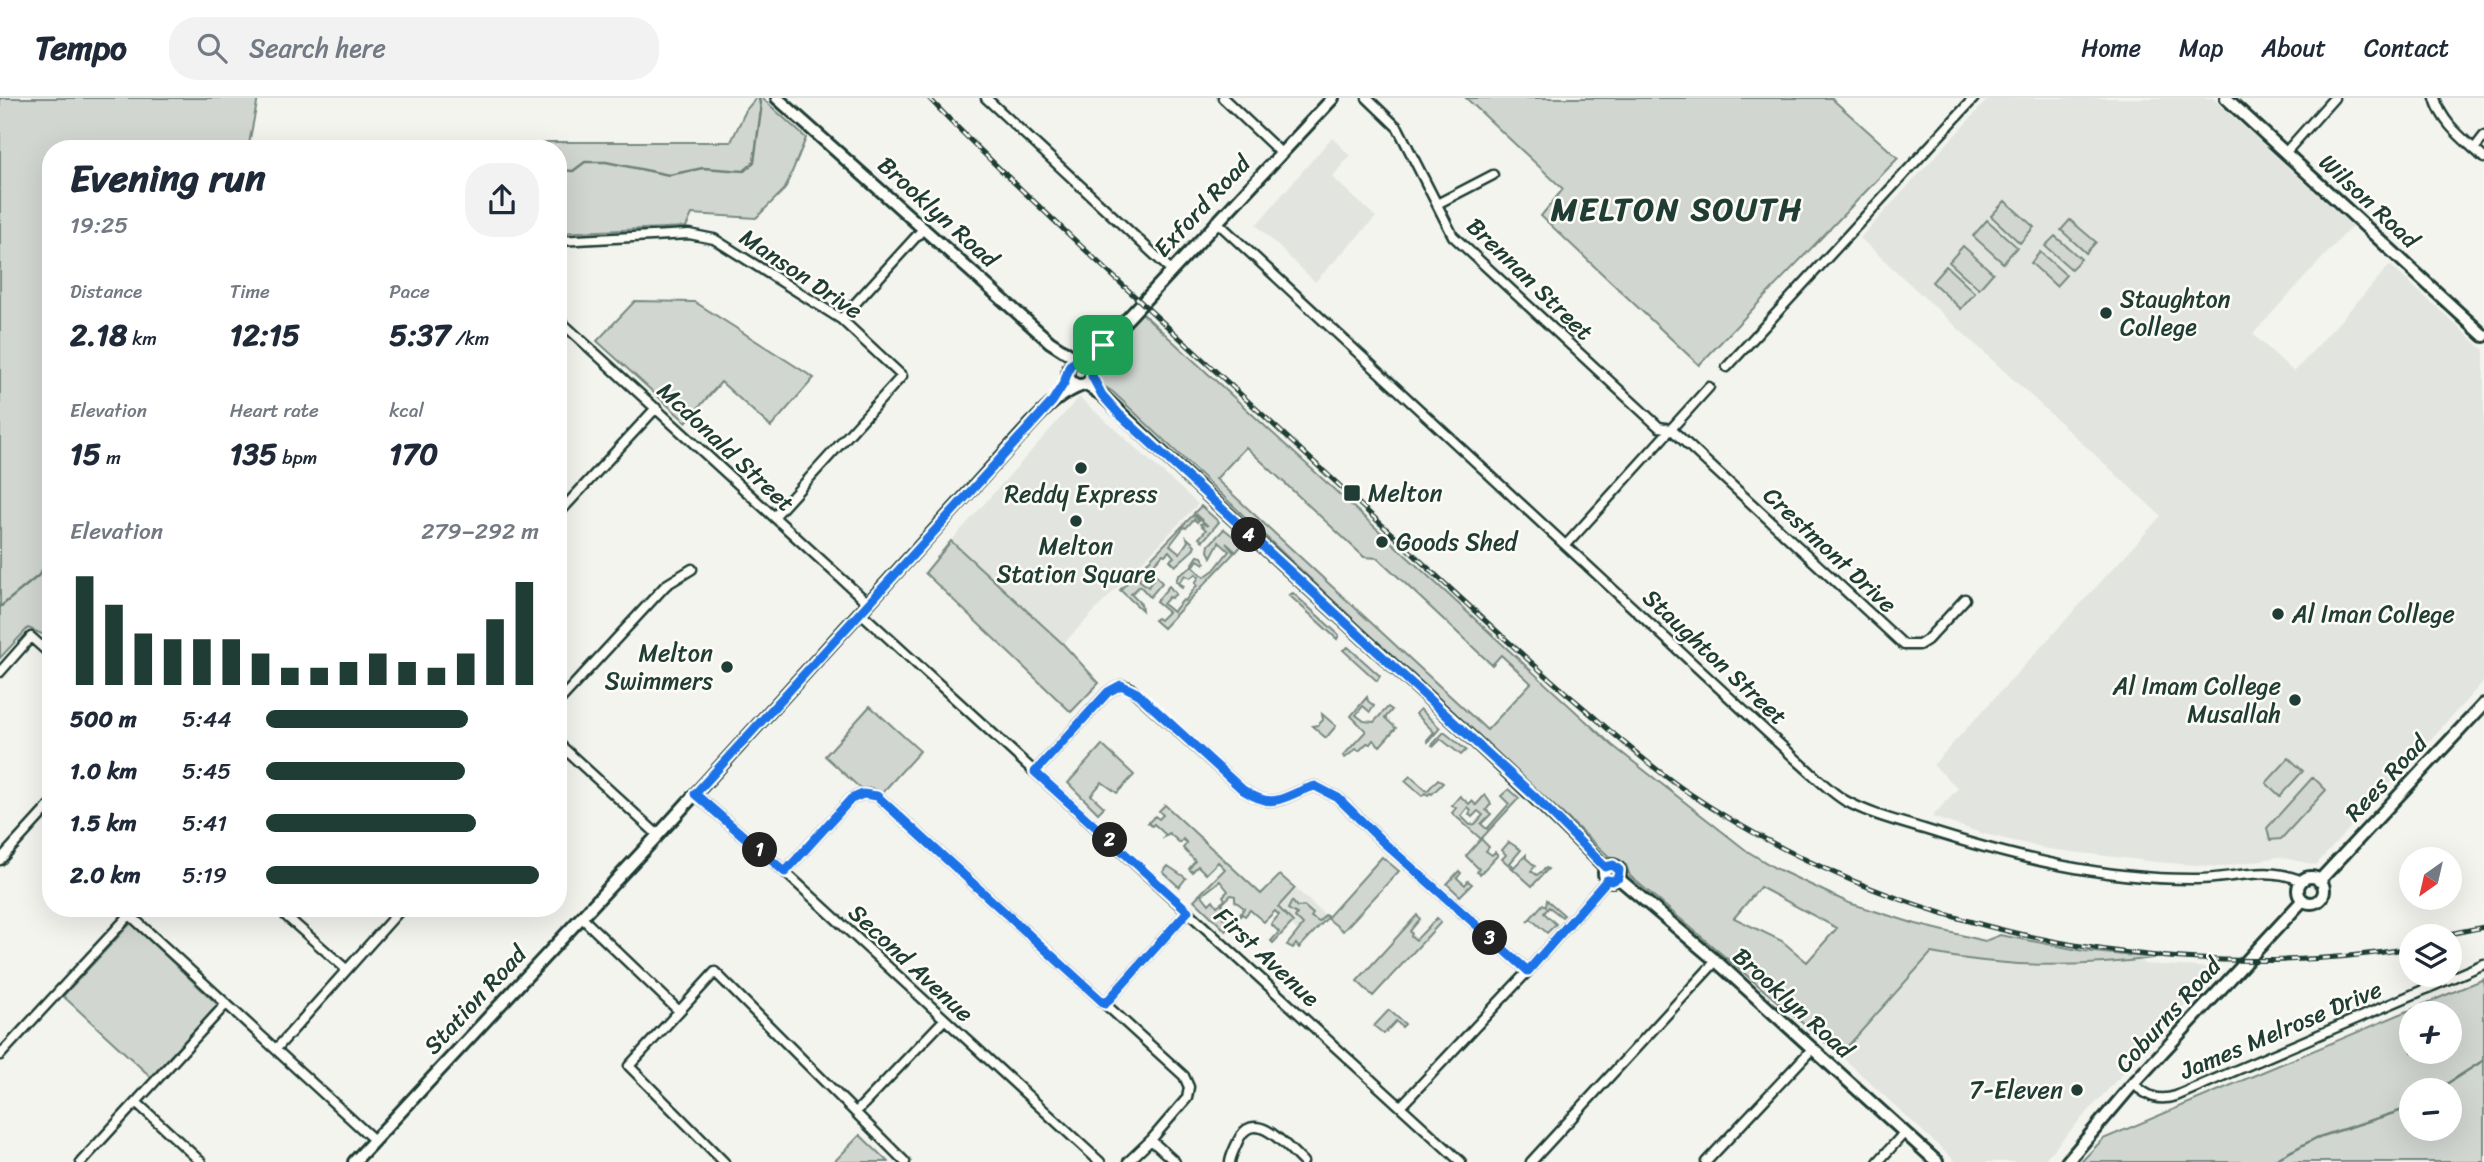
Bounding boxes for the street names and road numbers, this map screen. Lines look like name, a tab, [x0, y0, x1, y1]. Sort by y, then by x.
street label: Wilson Road	[2309, 143, 2431, 261]
street label: Exford Road	[1143, 144, 1262, 267]
street label: Brooklyn Road	[867, 146, 1010, 279]
street label: Brennan Street	[1456, 207, 1604, 351]
street label: Manson Drive	[731, 217, 871, 331]
street label: Mcdonald Street	[647, 371, 805, 523]
street label: Crestmont Drive	[1753, 476, 1907, 624]
street label: Staughton Street	[1632, 578, 1798, 736]
street label: Rees Road	[2334, 723, 2439, 832]
street label: Second Avenue	[838, 893, 984, 1033]
street label: First Avenue	[1204, 896, 1330, 1018]
street label: Station Road	[413, 934, 539, 1065]
street label: Brooklyn Road	[1722, 937, 1865, 1070]
street label: Coburns Road	[2104, 946, 2233, 1083]
street label: James Melrose Drive	[2172, 968, 2389, 1092]

